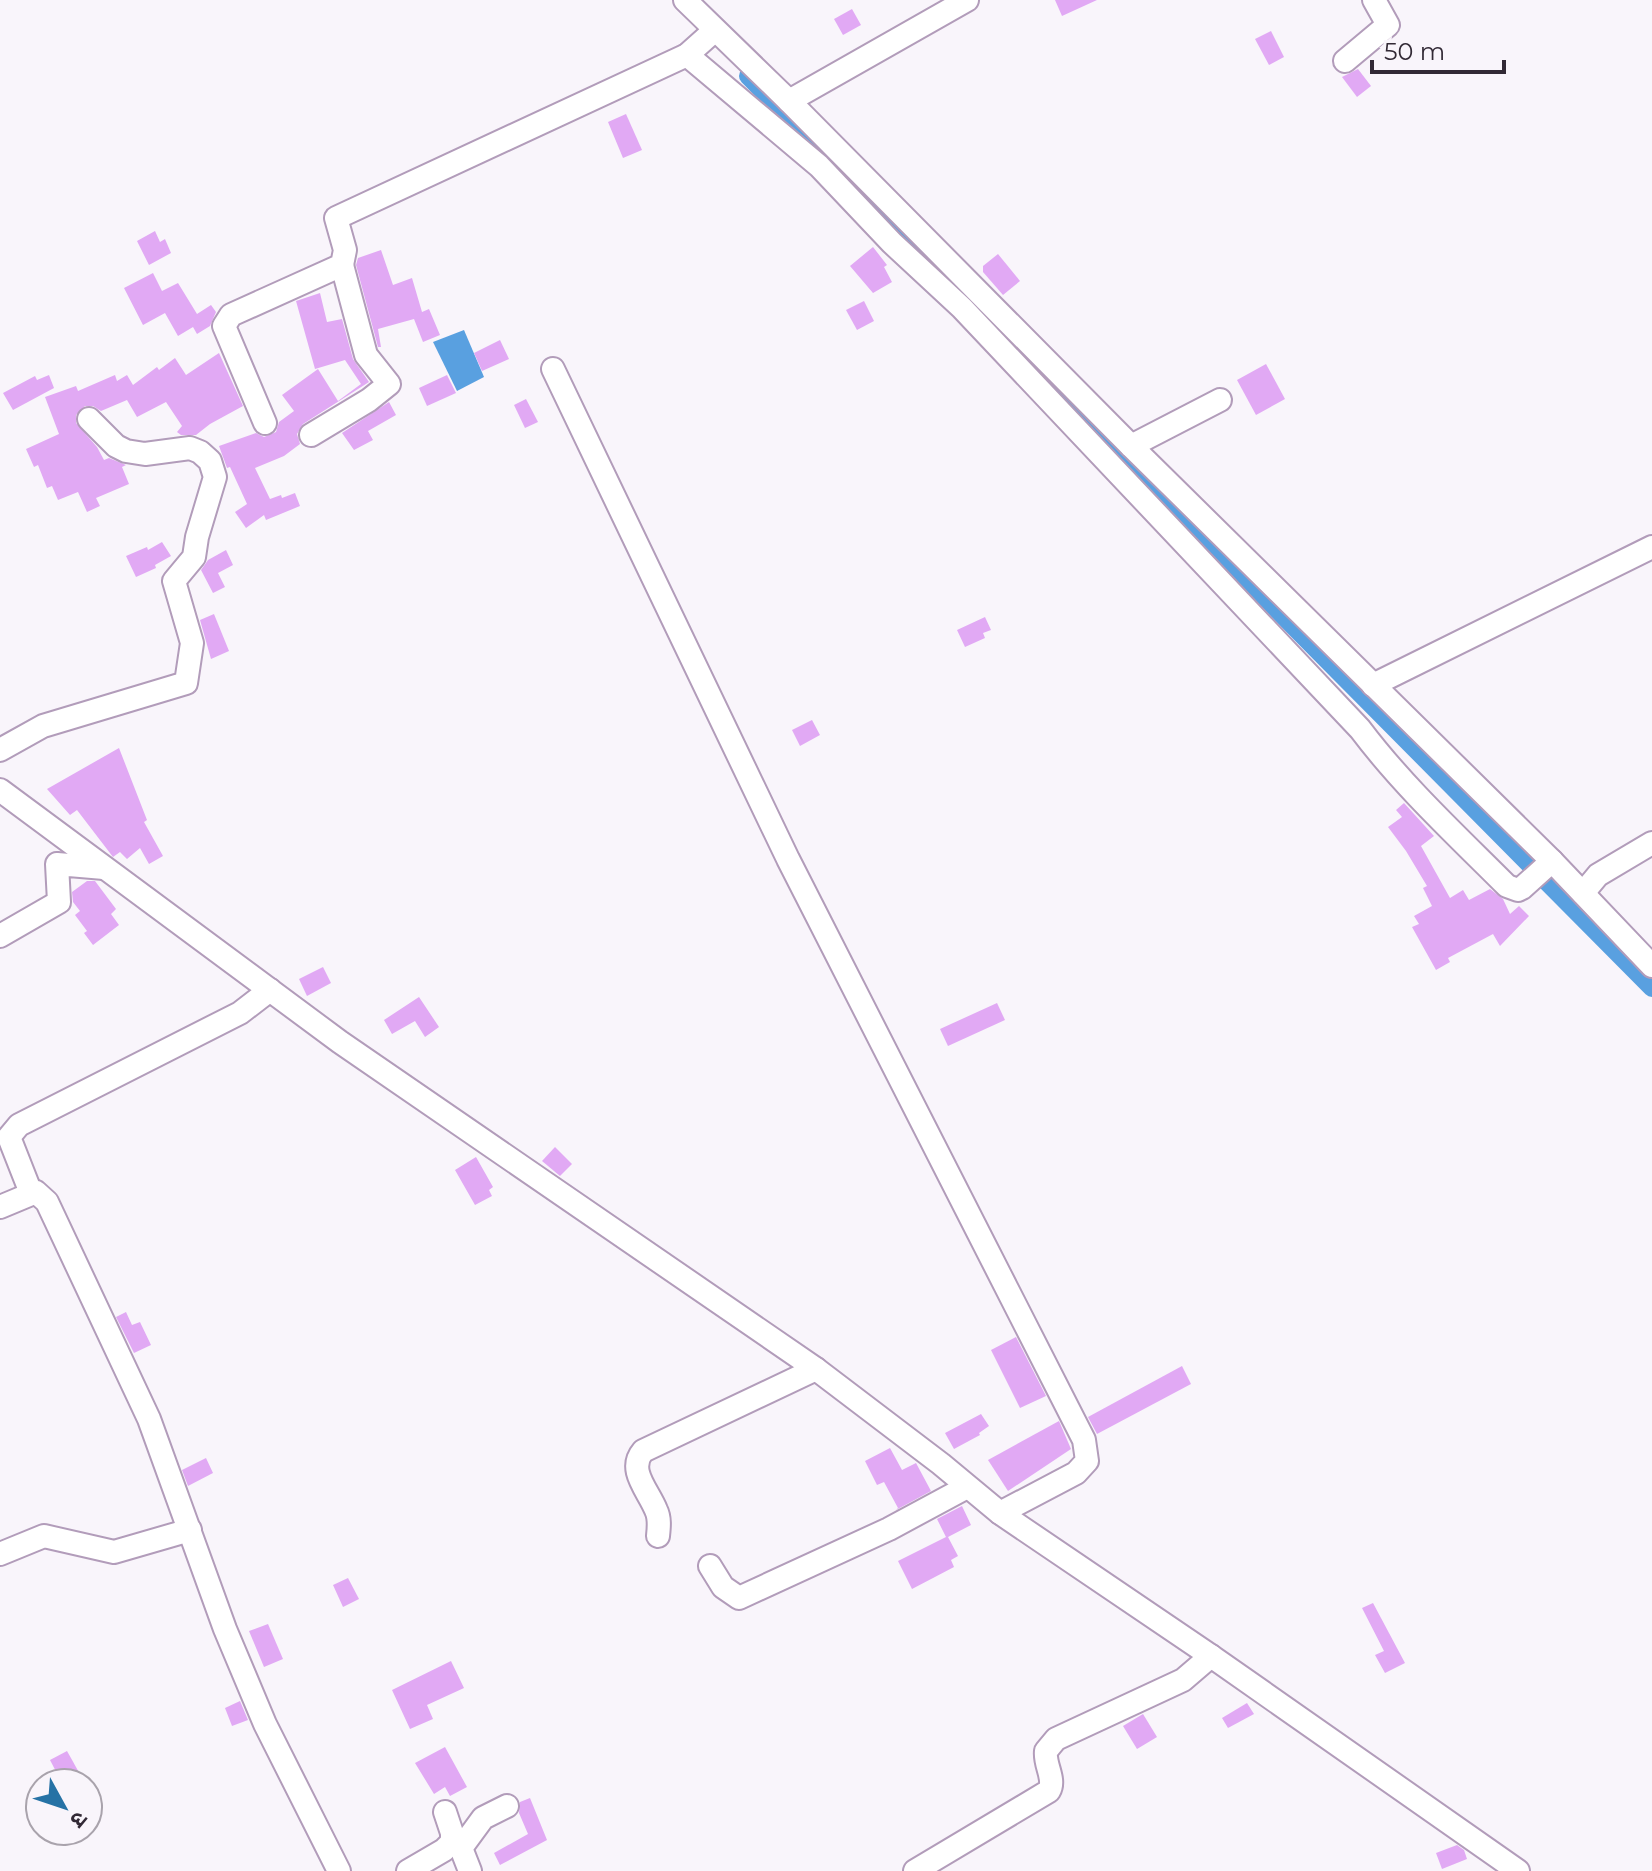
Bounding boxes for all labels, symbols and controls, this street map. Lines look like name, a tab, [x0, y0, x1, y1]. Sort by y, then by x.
scale bar	[1372, 24, 1504, 74]
text: 50 m	[1384, 37, 1445, 66]
north arrow	[24, 1767, 104, 1847]
text: उ	[64, 1806, 93, 1834]

